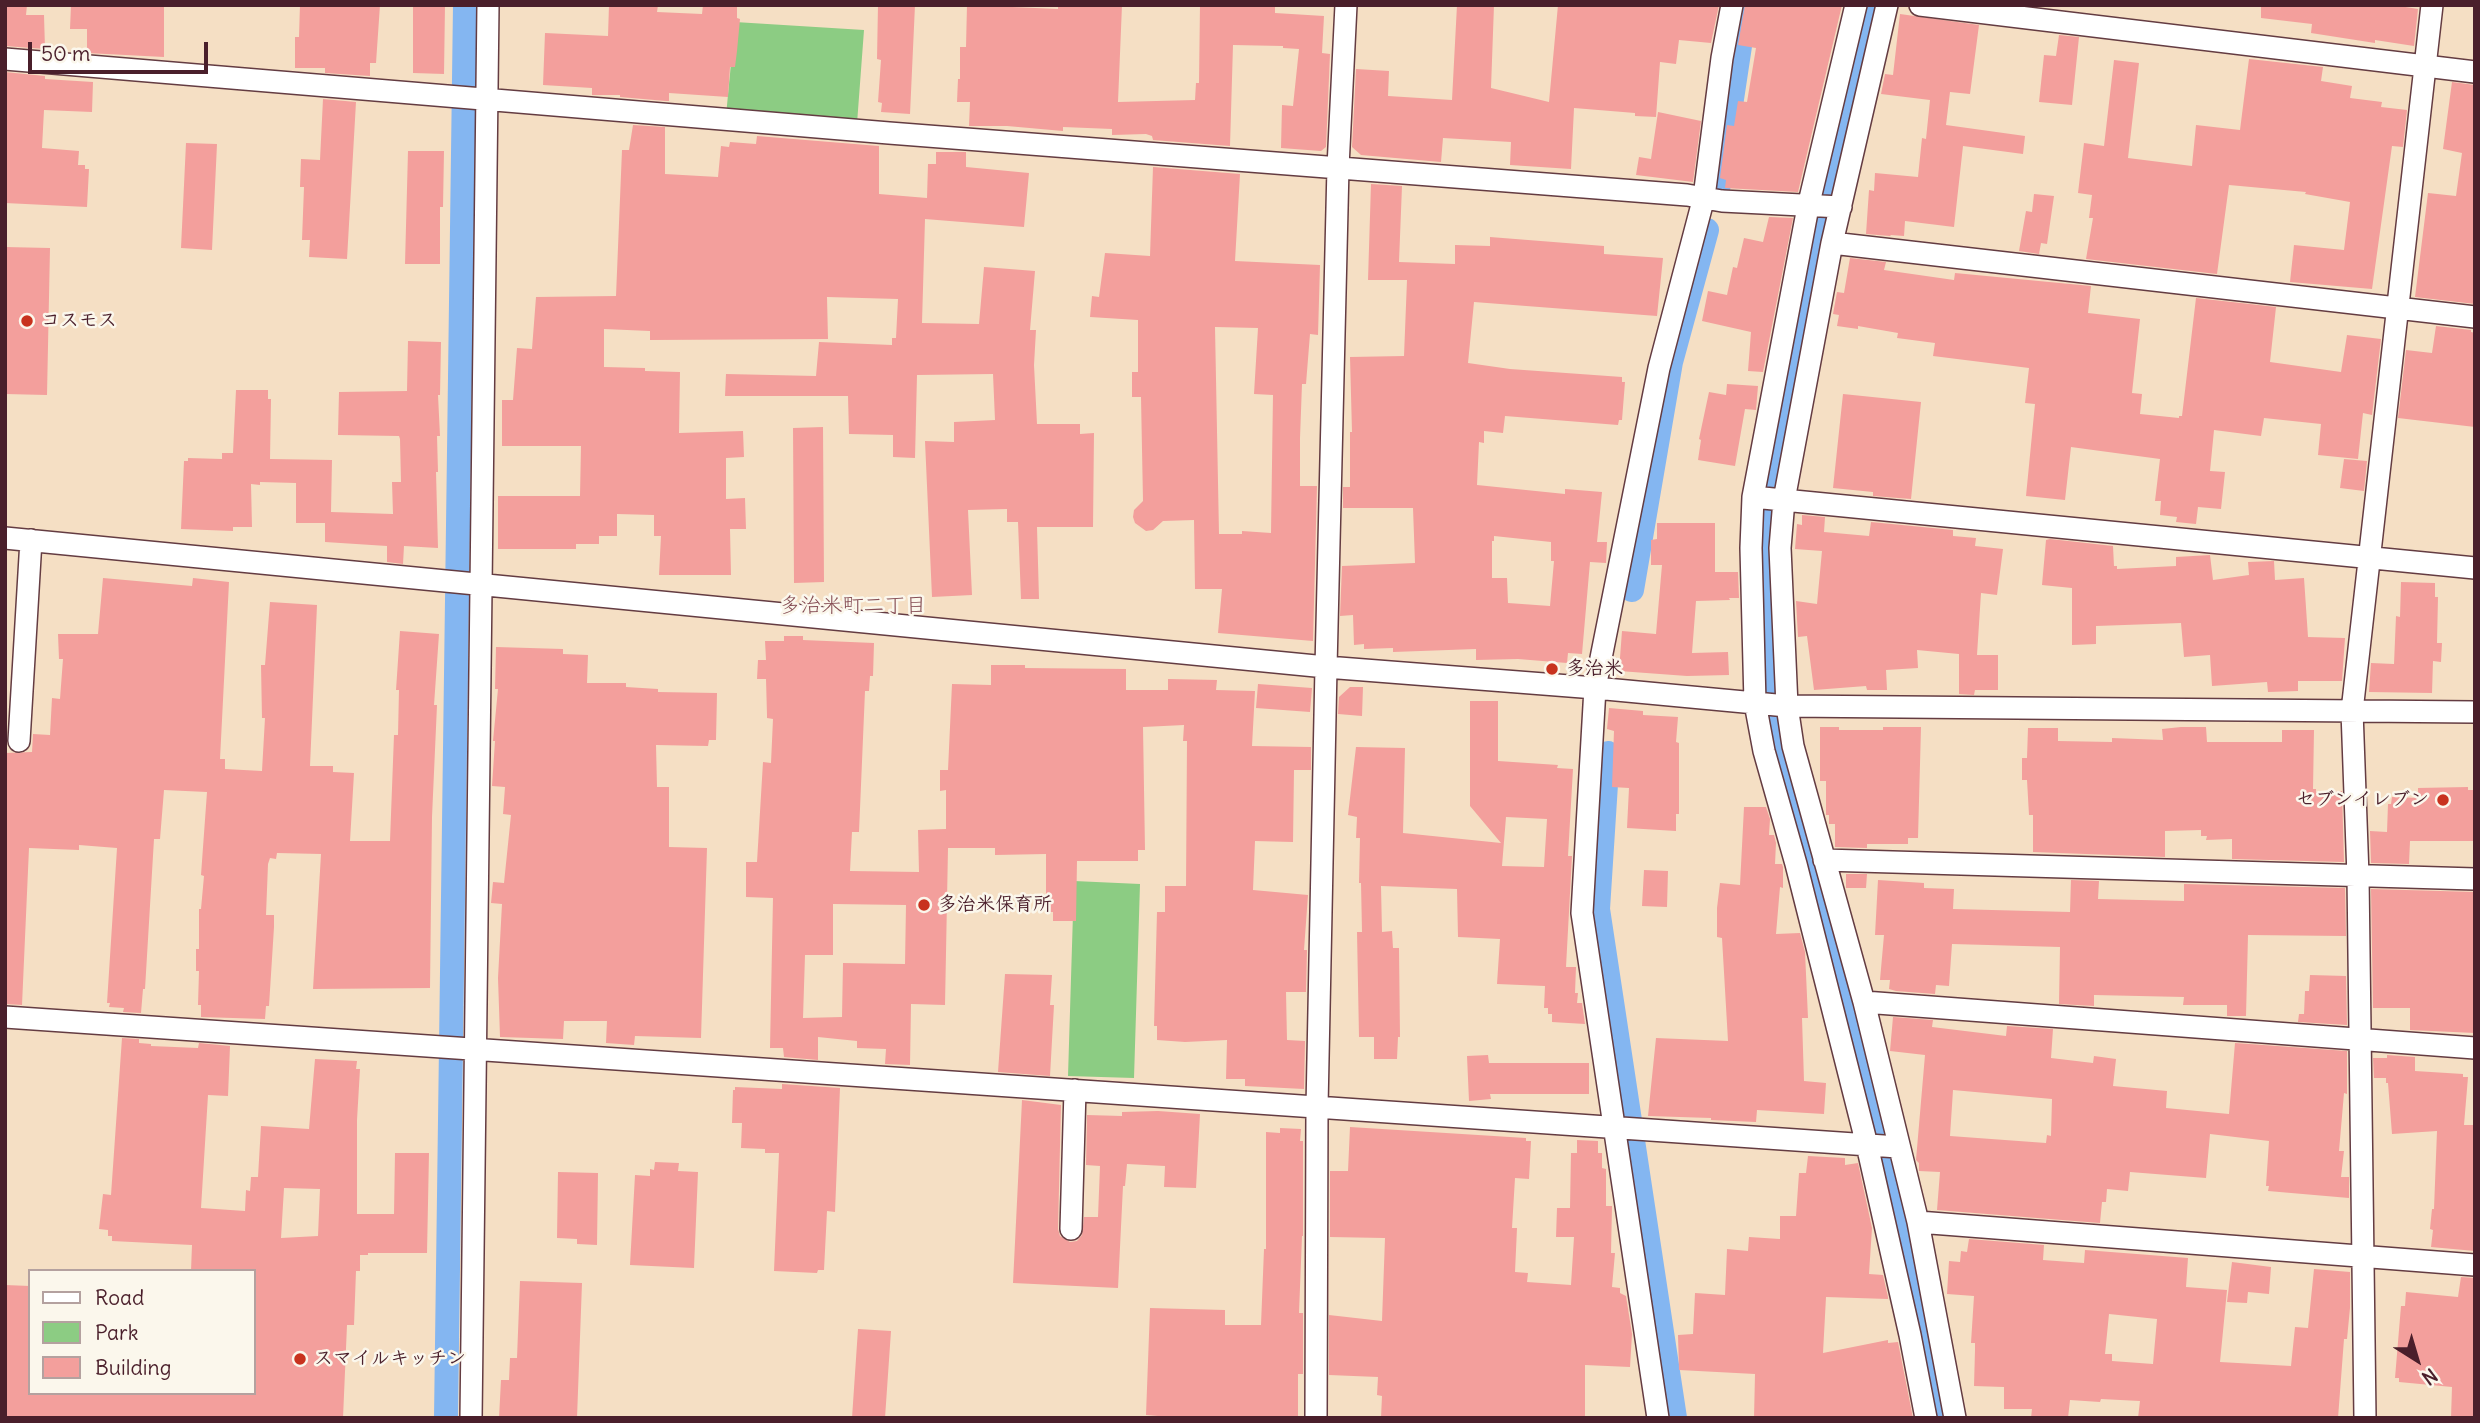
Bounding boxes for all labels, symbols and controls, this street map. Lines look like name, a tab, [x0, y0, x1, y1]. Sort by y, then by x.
scale bar	[32, 28, 212, 72]
text: 50 m	[41, 40, 90, 67]
place label: コスモス	[41, 310, 117, 332]
marker: コスモス	[19, 313, 35, 329]
district label: 多治米町二丁目	[780, 593, 926, 619]
place label: 多治米	[1566, 658, 1623, 680]
marker: 多治米	[1544, 661, 1560, 677]
place label: セブンイレブン	[2296, 789, 2429, 811]
marker: セブンイレブン	[2435, 792, 2451, 808]
place label: 多治米保育所	[938, 894, 1052, 916]
marker: 多治米保育所	[916, 897, 932, 913]
legend	[28, 1269, 256, 1395]
text: Road	[95, 1284, 144, 1311]
text: Park	[95, 1319, 138, 1346]
north arrow	[2382, 1325, 2452, 1395]
place label: スマイルキッチン	[314, 1348, 466, 1370]
marker: スマイルキッチン	[292, 1351, 308, 1367]
text: Building	[95, 1354, 171, 1381]
text: N	[2417, 1363, 2442, 1390]

